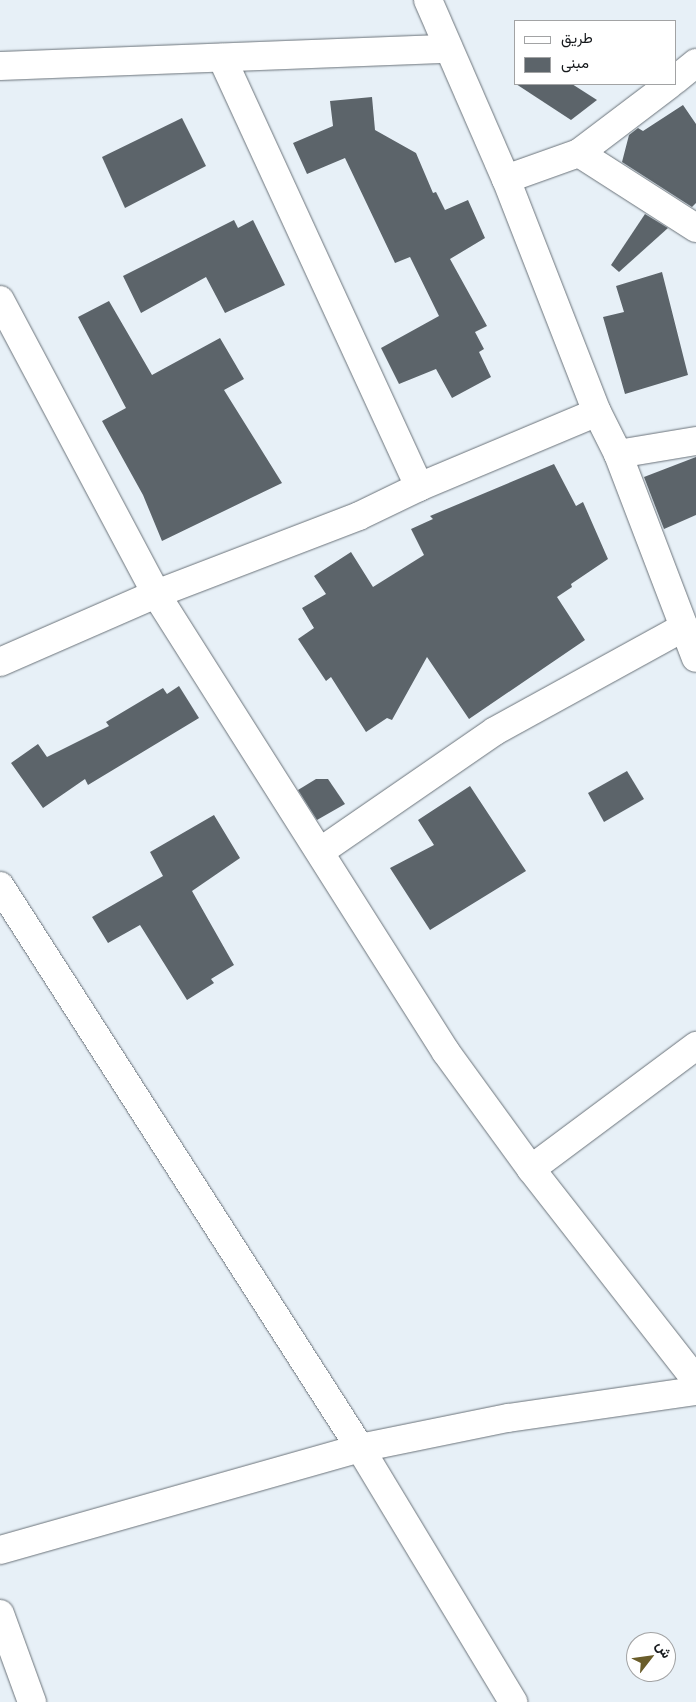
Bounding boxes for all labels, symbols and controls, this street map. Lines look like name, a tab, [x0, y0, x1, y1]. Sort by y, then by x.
legend	[514, 20, 676, 85]
text: طريق	[561, 29, 593, 47]
text: مبنى	[561, 54, 589, 72]
north arrow	[626, 1632, 676, 1682]
text: ش	[652, 1638, 675, 1661]

